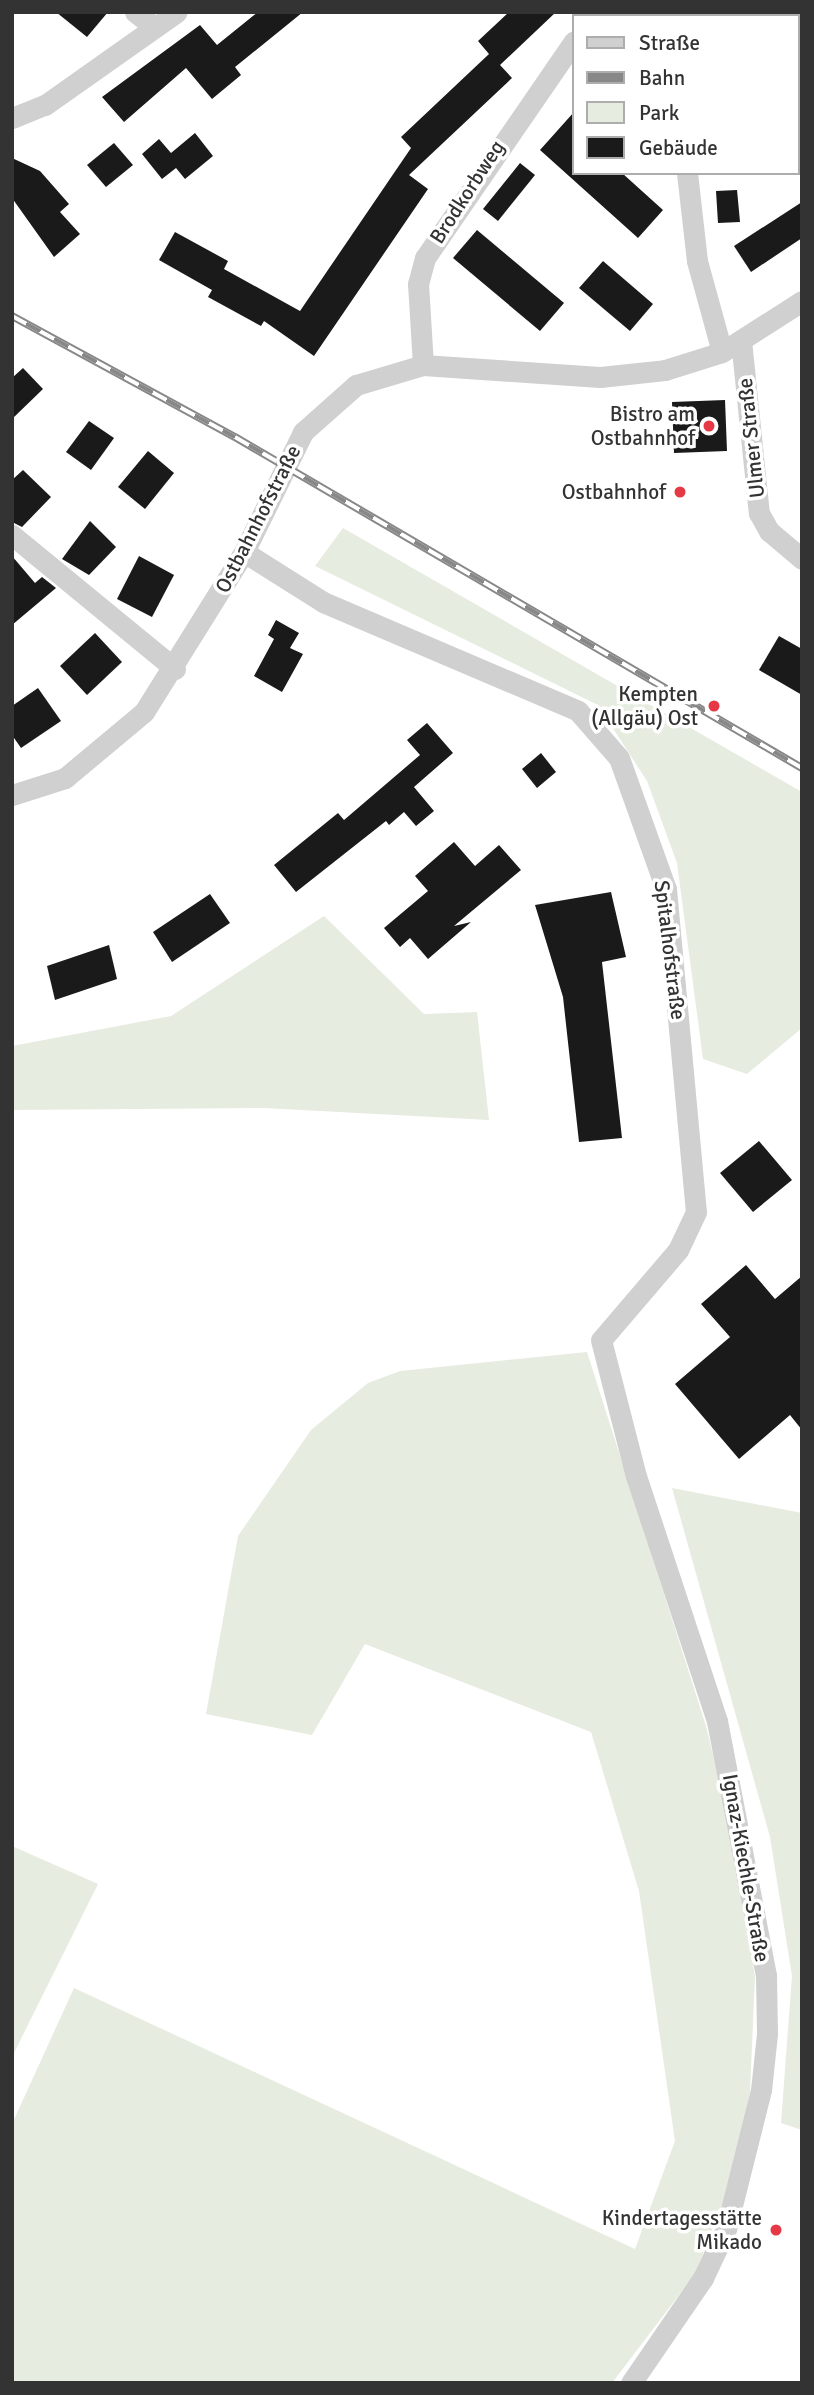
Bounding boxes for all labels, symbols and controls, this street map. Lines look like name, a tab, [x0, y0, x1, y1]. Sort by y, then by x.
legend	[572, 14, 800, 175]
text: Straße	[639, 30, 700, 56]
text: Bahn	[639, 65, 685, 91]
text: Park	[639, 100, 679, 126]
text: Gebäude	[639, 135, 718, 161]
street label: Brodkorbweg	[424, 136, 510, 248]
street label: Ulmer Straße	[732, 377, 770, 499]
place label: Bistro am Ostbahnhof	[591, 401, 695, 451]
marker: Bistro am Ostbahnhof	[701, 418, 717, 434]
street label: Ostbahnhofstraße	[210, 441, 306, 597]
place label: Ostbahnhof	[562, 479, 666, 505]
marker: Ostbahnhof	[672, 484, 688, 500]
place label: Kempten (Allgäu) Ost	[591, 681, 698, 731]
marker: Kempten (Allgäu) Ost	[704, 696, 724, 716]
street label: Spitalhofstraße	[649, 879, 691, 1021]
street label: Ignaz-Kiechle-Straße	[717, 1772, 775, 1964]
place label: Kindertagesstätte Mikado	[602, 2205, 762, 2255]
marker: Kindertagesstätte Mikado	[768, 2222, 784, 2238]

